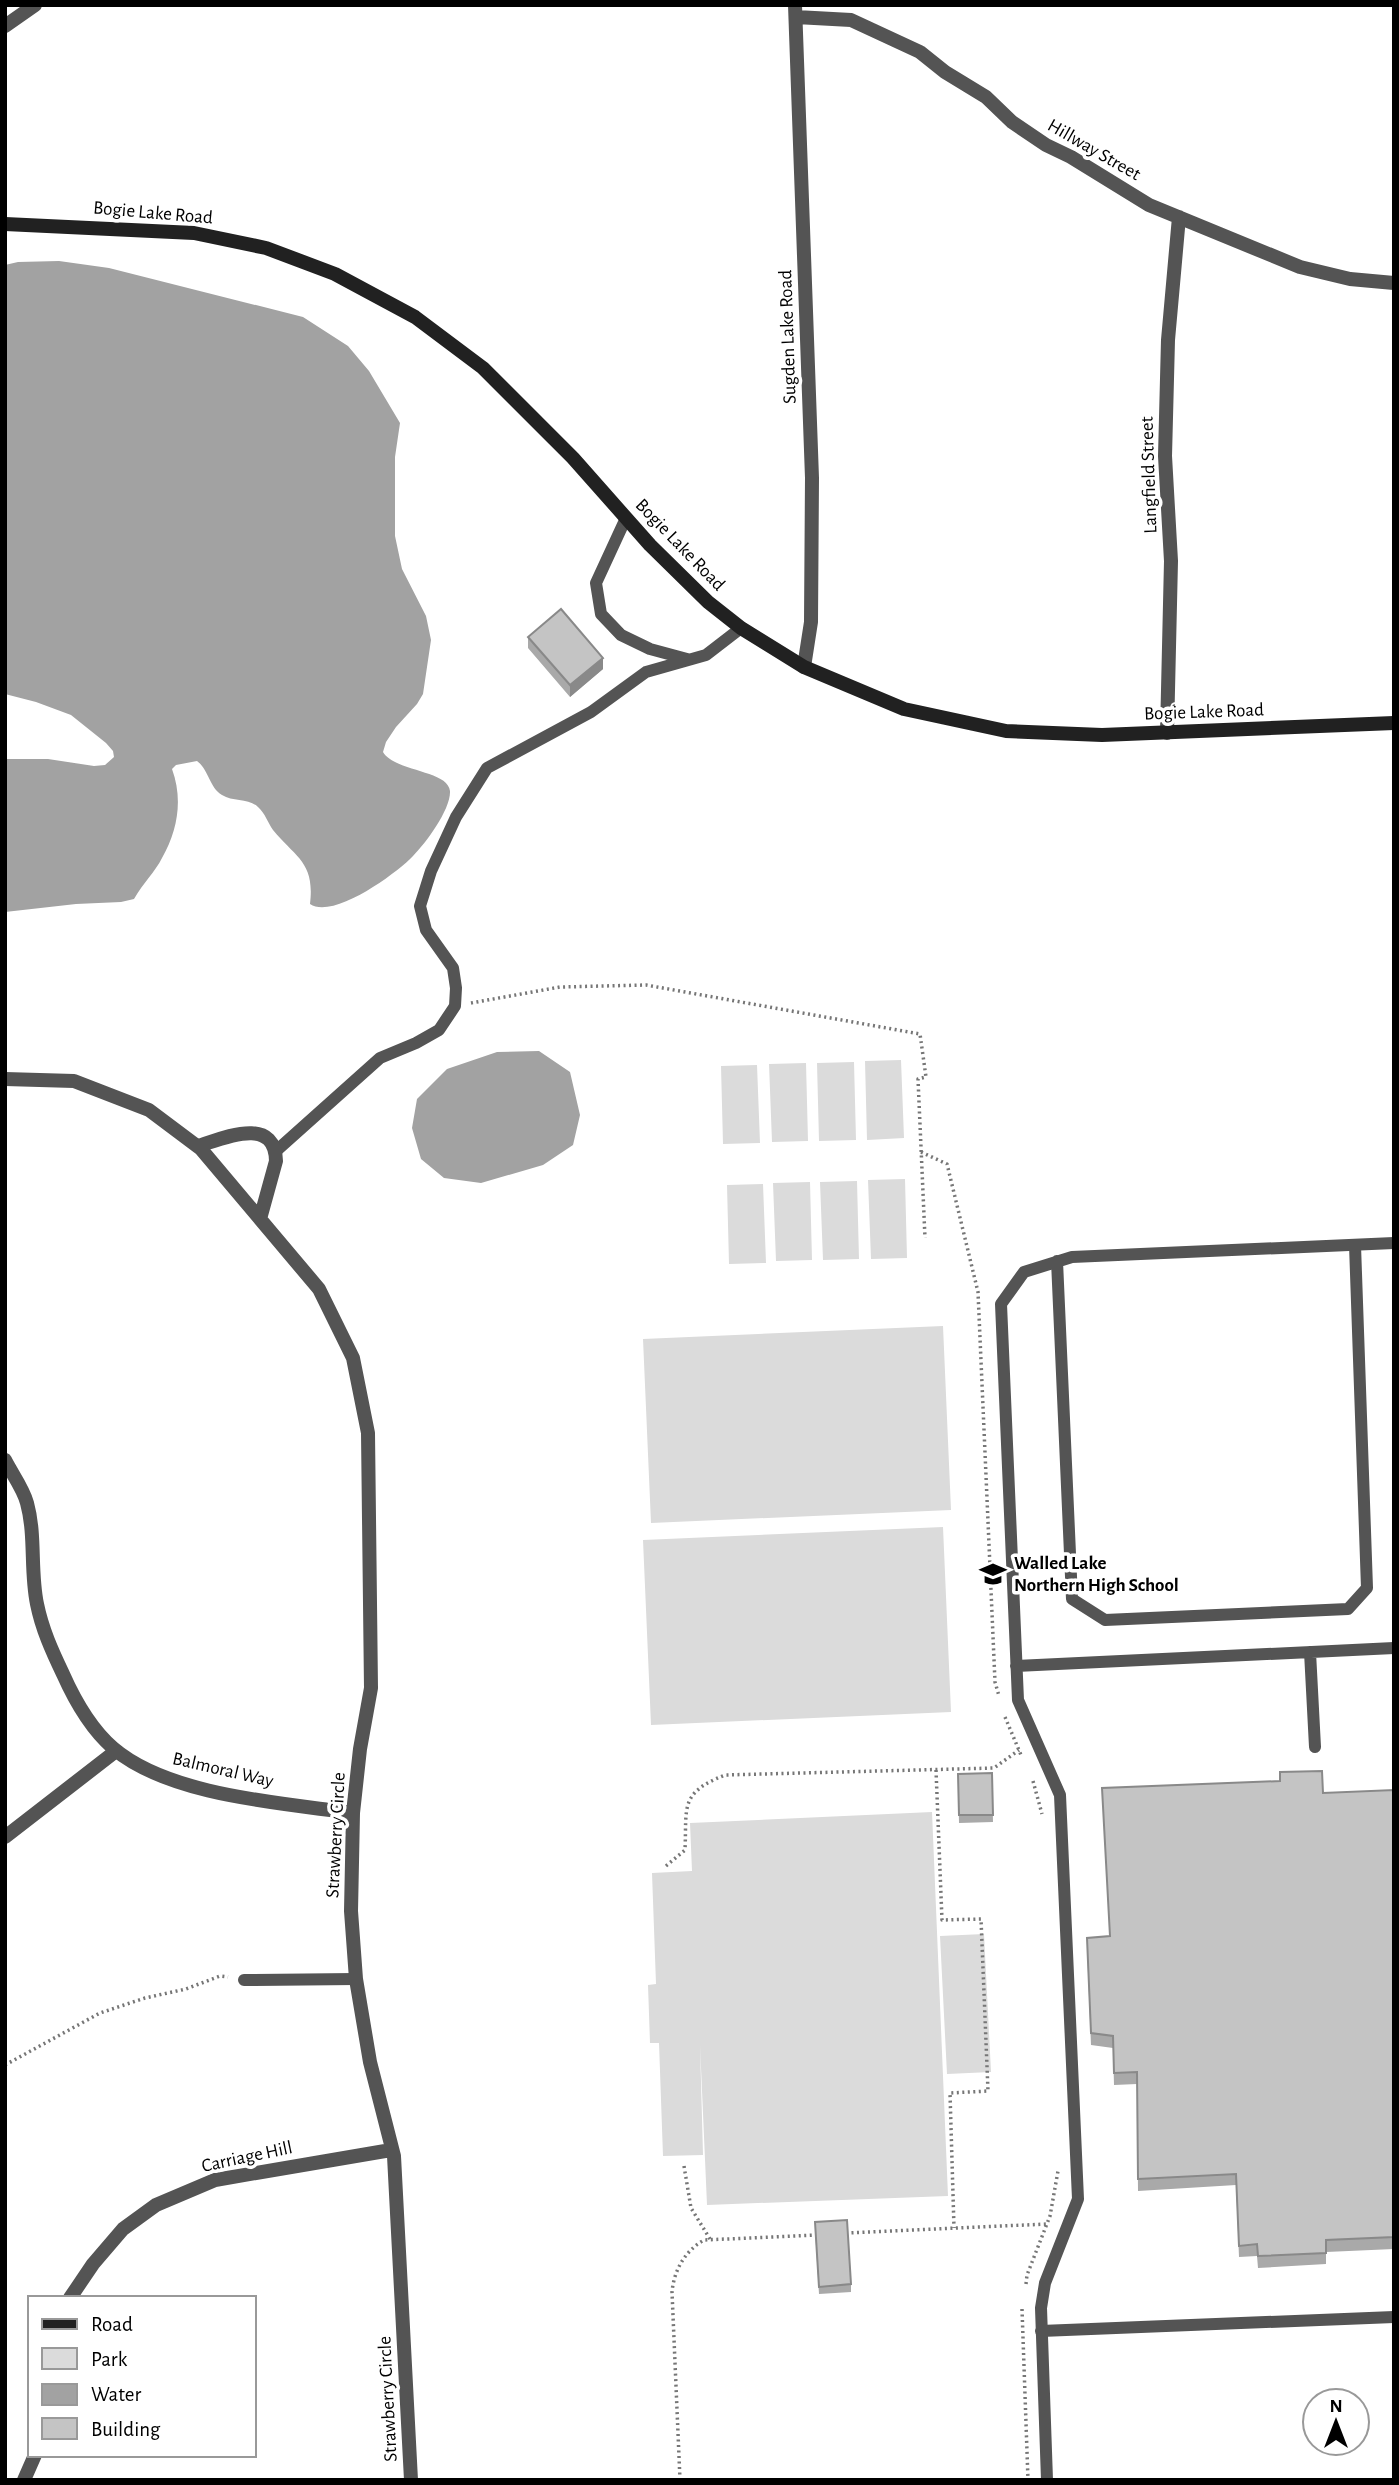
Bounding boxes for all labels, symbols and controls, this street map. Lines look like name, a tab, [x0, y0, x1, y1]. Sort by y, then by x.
street label: Hillway Street	[1044, 116, 1144, 184]
street label: Bogie Lake Road	[92, 198, 214, 228]
street label: Sugden Lake Road	[776, 269, 800, 404]
street label: Langfield Street	[1137, 416, 1161, 534]
street label: Bogie Lake Road	[632, 495, 729, 595]
street label: Bogie Lake Road	[1144, 700, 1264, 724]
place label: Walled Lake Northern High School	[1014, 1554, 1179, 1595]
school or university icon: Walled Lake Northern High School	[978, 1559, 1008, 1589]
street label: Balmoral Way	[171, 1749, 275, 1791]
street label: Strawberry Circle	[323, 1772, 349, 1898]
street label: Carriage Hill	[200, 2138, 294, 2176]
legend	[28, 2296, 256, 2457]
text: Road	[91, 2314, 133, 2335]
street label: Strawberry Circle	[375, 2336, 401, 2462]
text: Park	[91, 2349, 128, 2370]
text: Water	[91, 2384, 141, 2405]
north arrow	[1301, 2387, 1371, 2457]
text: N	[1329, 2397, 1343, 2416]
text: Building	[91, 2419, 161, 2440]

